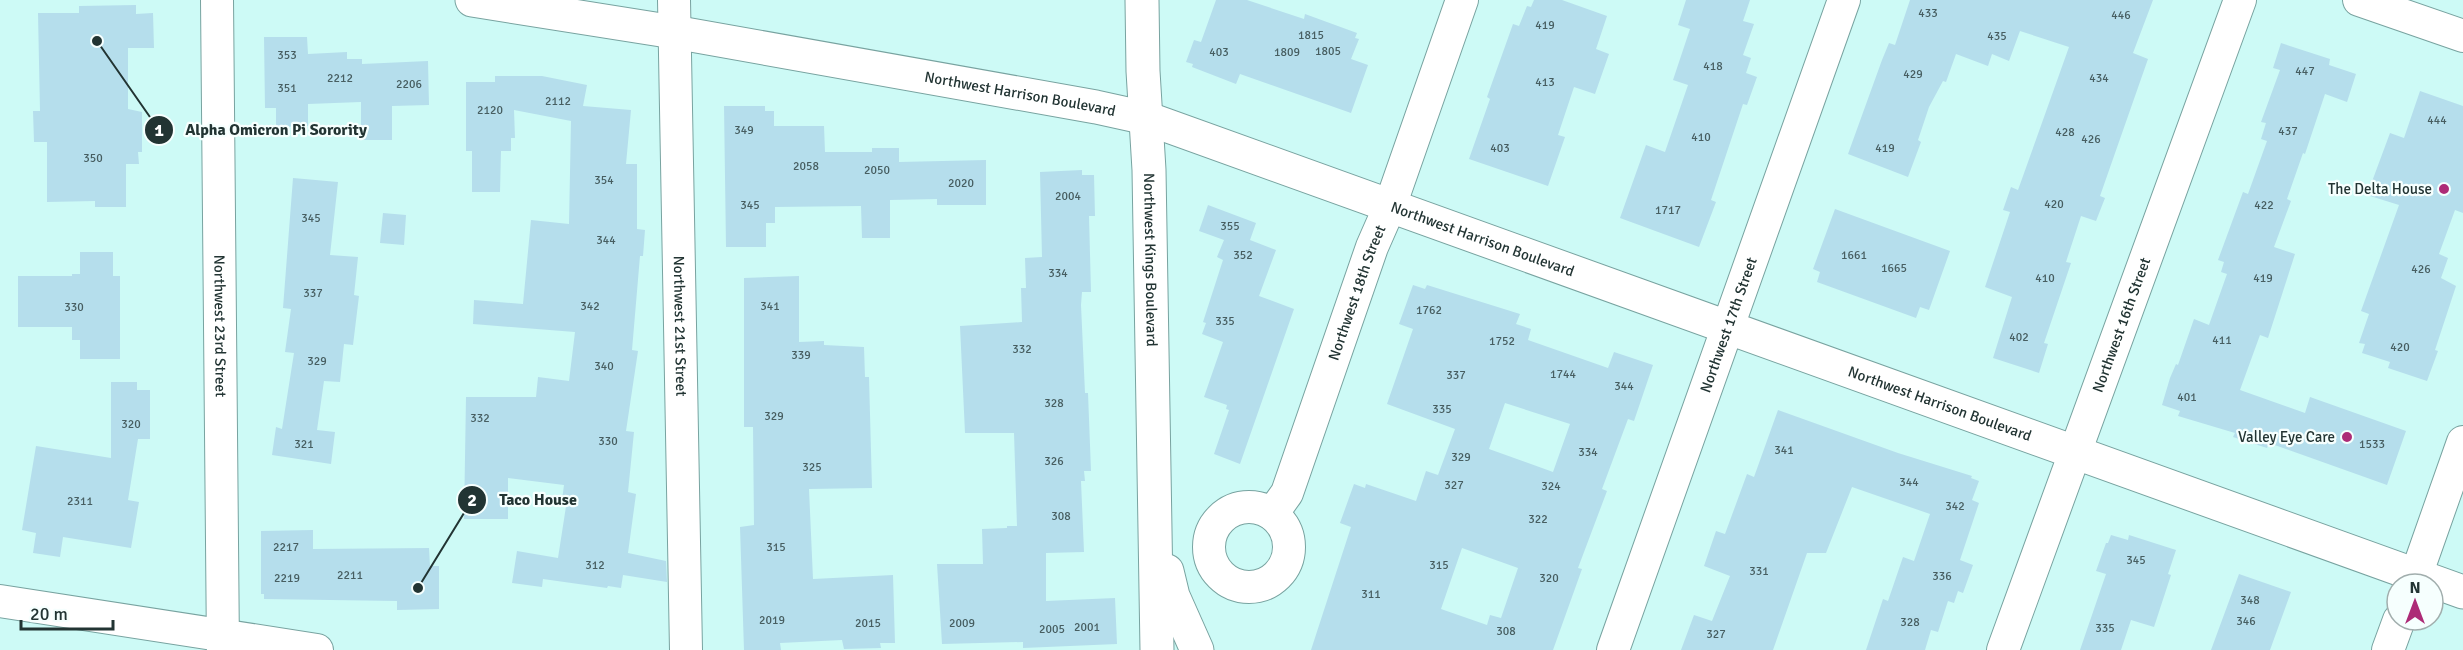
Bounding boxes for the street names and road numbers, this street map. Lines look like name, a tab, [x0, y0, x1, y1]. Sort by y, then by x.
street label: Northwest Harrison Boulevard	[923, 68, 1117, 120]
street label: Northwest Kings Boulevard	[1140, 173, 1161, 347]
street label: Northwest Harrison Boulevard	[1388, 198, 1577, 280]
street label: Northwest 18th Street	[1325, 222, 1390, 363]
street label: Northwest 23rd Street	[210, 255, 230, 397]
street label: Northwest 21st Street	[670, 255, 690, 397]
street label: Northwest 17th Street	[1696, 255, 1761, 395]
street label: Northwest 16th Street	[2089, 255, 2154, 395]
street label: Northwest Harrison Boulevard	[1846, 362, 2034, 445]

